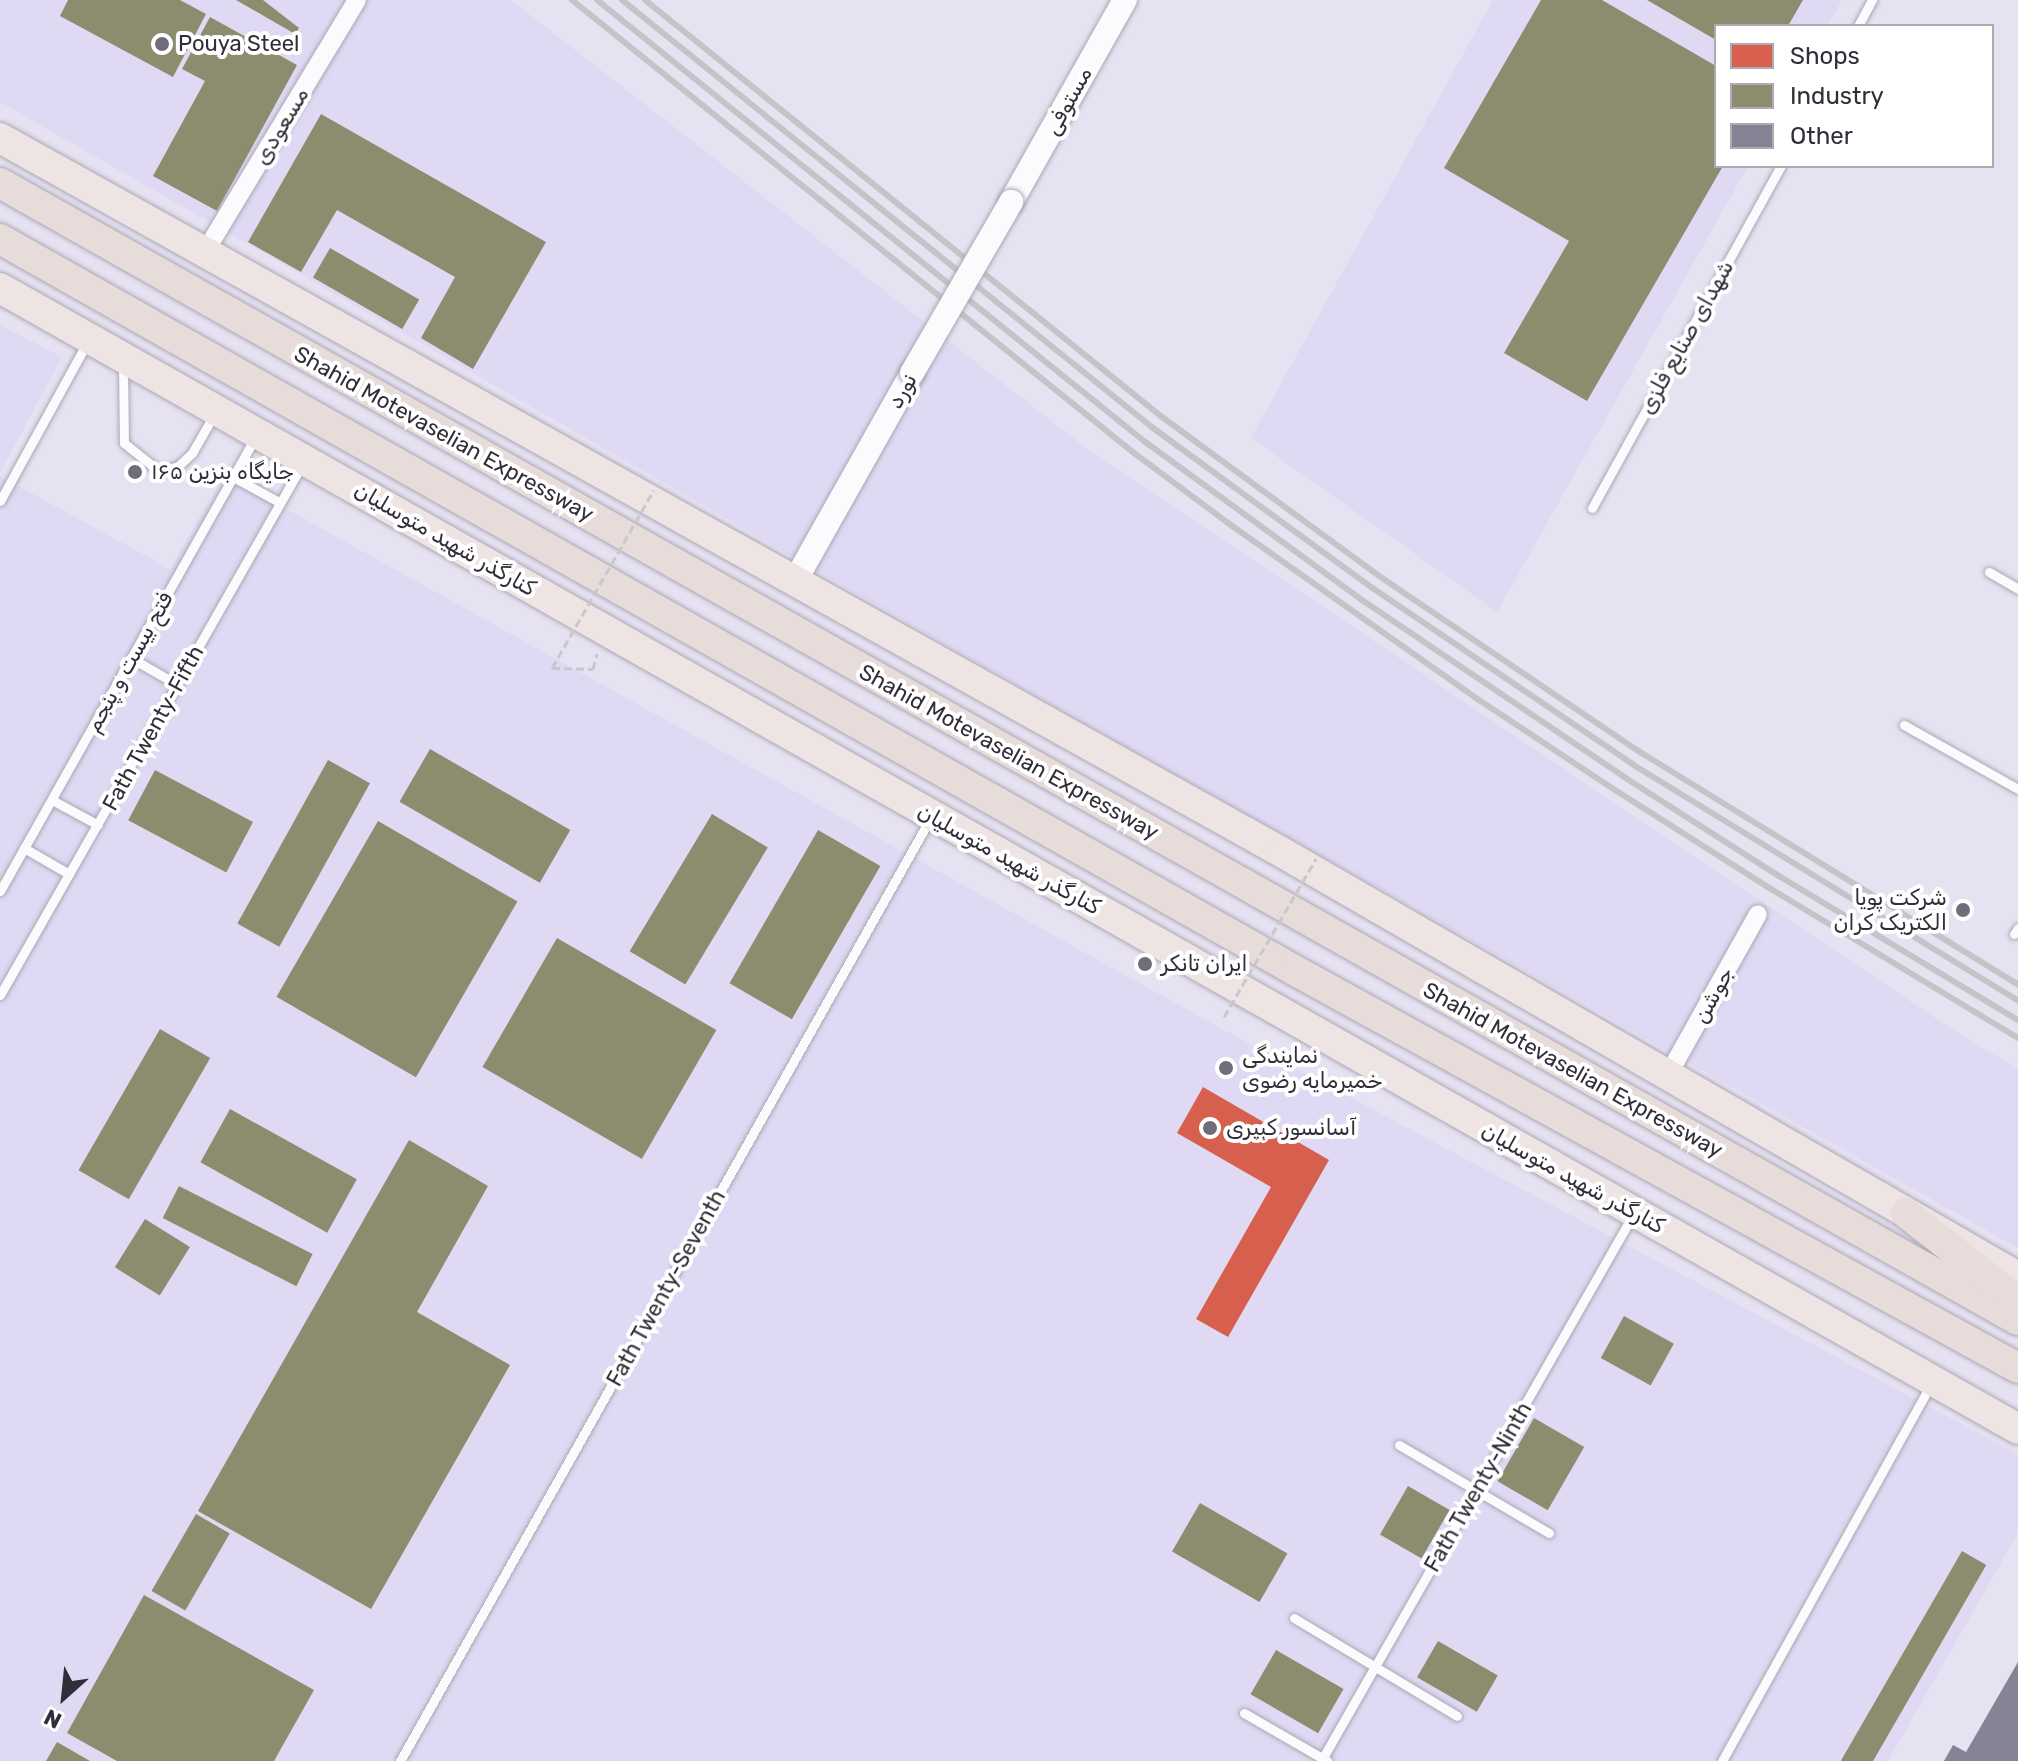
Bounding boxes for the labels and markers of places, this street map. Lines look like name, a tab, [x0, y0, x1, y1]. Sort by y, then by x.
place label: Pouya Steel	[178, 31, 299, 57]
marker: Pouya Steel	[153, 35, 171, 53]
place label: جایگاه بنزین ۱۶۵	[151, 459, 294, 485]
marker: جایگاه بنزین ۱۶۵	[126, 463, 144, 481]
place label: شرکت پویا الکتریک کران	[1833, 884, 1947, 936]
marker: شرکت پویا الکتریک کران	[1954, 901, 1972, 919]
place label: ایران تانکر	[1161, 951, 1248, 977]
marker: ایران تانکر	[1136, 955, 1154, 973]
place label: نمایندگی خمیرمایه رضوی	[1242, 1042, 1383, 1094]
marker: نمایندگی خمیرمایه رضوی	[1217, 1059, 1235, 1077]
place label: آسانسور کبیری	[1226, 1115, 1356, 1141]
marker: آسانسور کبیری	[1201, 1119, 1219, 1137]

